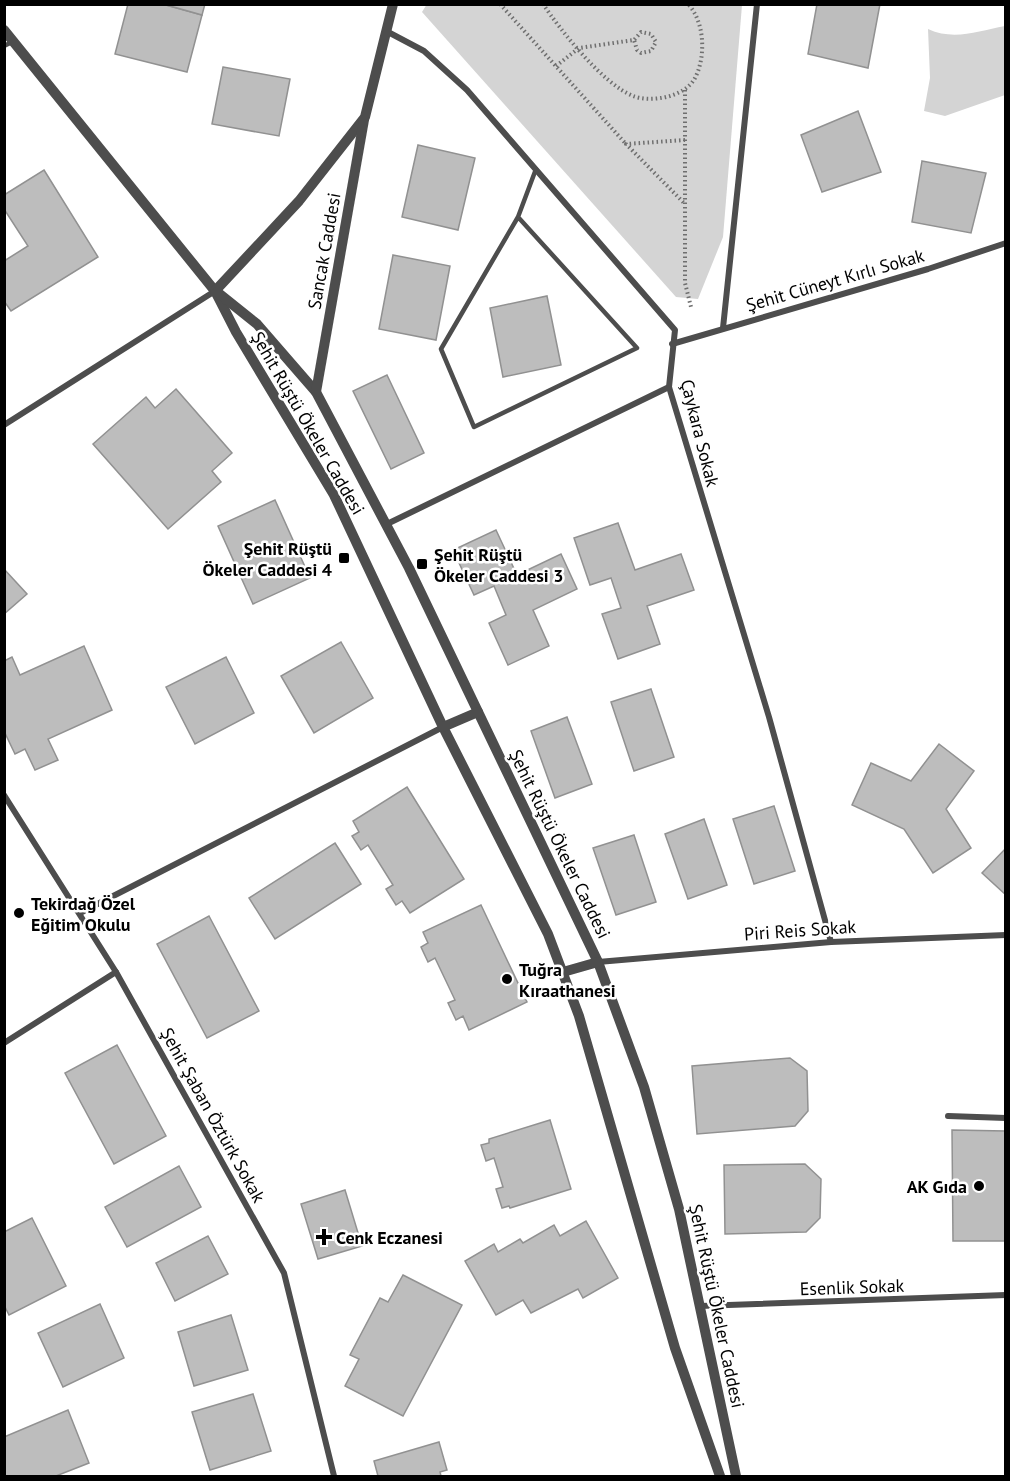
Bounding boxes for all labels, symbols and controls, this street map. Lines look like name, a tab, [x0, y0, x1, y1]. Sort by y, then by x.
street label: Sancak Caddesi	[302, 191, 346, 311]
street label: Şehit Cüneyt Kırlı Sokak	[743, 243, 927, 316]
street label: Şehit Rüştü Ökeler Caddesi	[246, 327, 370, 519]
street label: Çaykara Sokak	[676, 377, 725, 490]
place label: Şehit Rüştü Ökeler Caddesi 4	[203, 537, 332, 581]
place label: Şehit Rüştü Ökeler Caddesi 3	[434, 543, 563, 587]
marker: Şehit Rüştü Ökeler Caddesi 4	[337, 551, 351, 565]
marker: Şehit Rüştü Ökeler Caddesi 3	[415, 557, 429, 571]
street label: Şehit Rüştü Ökeler Caddesi	[504, 746, 616, 942]
place label: Tekirdağ Özel Eğitim Okulu	[31, 892, 136, 936]
marker: Tekirdağ Özel Eğitim Okulu	[12, 906, 26, 920]
street label: Piri Reis Sokak	[743, 915, 857, 945]
place label: Tuğra Kıraathanesi	[519, 958, 616, 1002]
marker: Tuğra Kıraathanesi	[500, 972, 514, 986]
street label: Şehit Şaban Öztürk Sokak	[155, 1024, 271, 1207]
place label: AK Gıda	[907, 1175, 967, 1198]
marker: AK Gıda	[972, 1179, 986, 1193]
street label: Şehit Rüştü Ökeler Caddesi	[684, 1202, 750, 1410]
place label: Cenk Eczanesi	[336, 1226, 443, 1249]
marker: Cenk Eczanesi	[317, 1230, 331, 1244]
street label: Esenlik Sokak	[799, 1274, 905, 1300]

